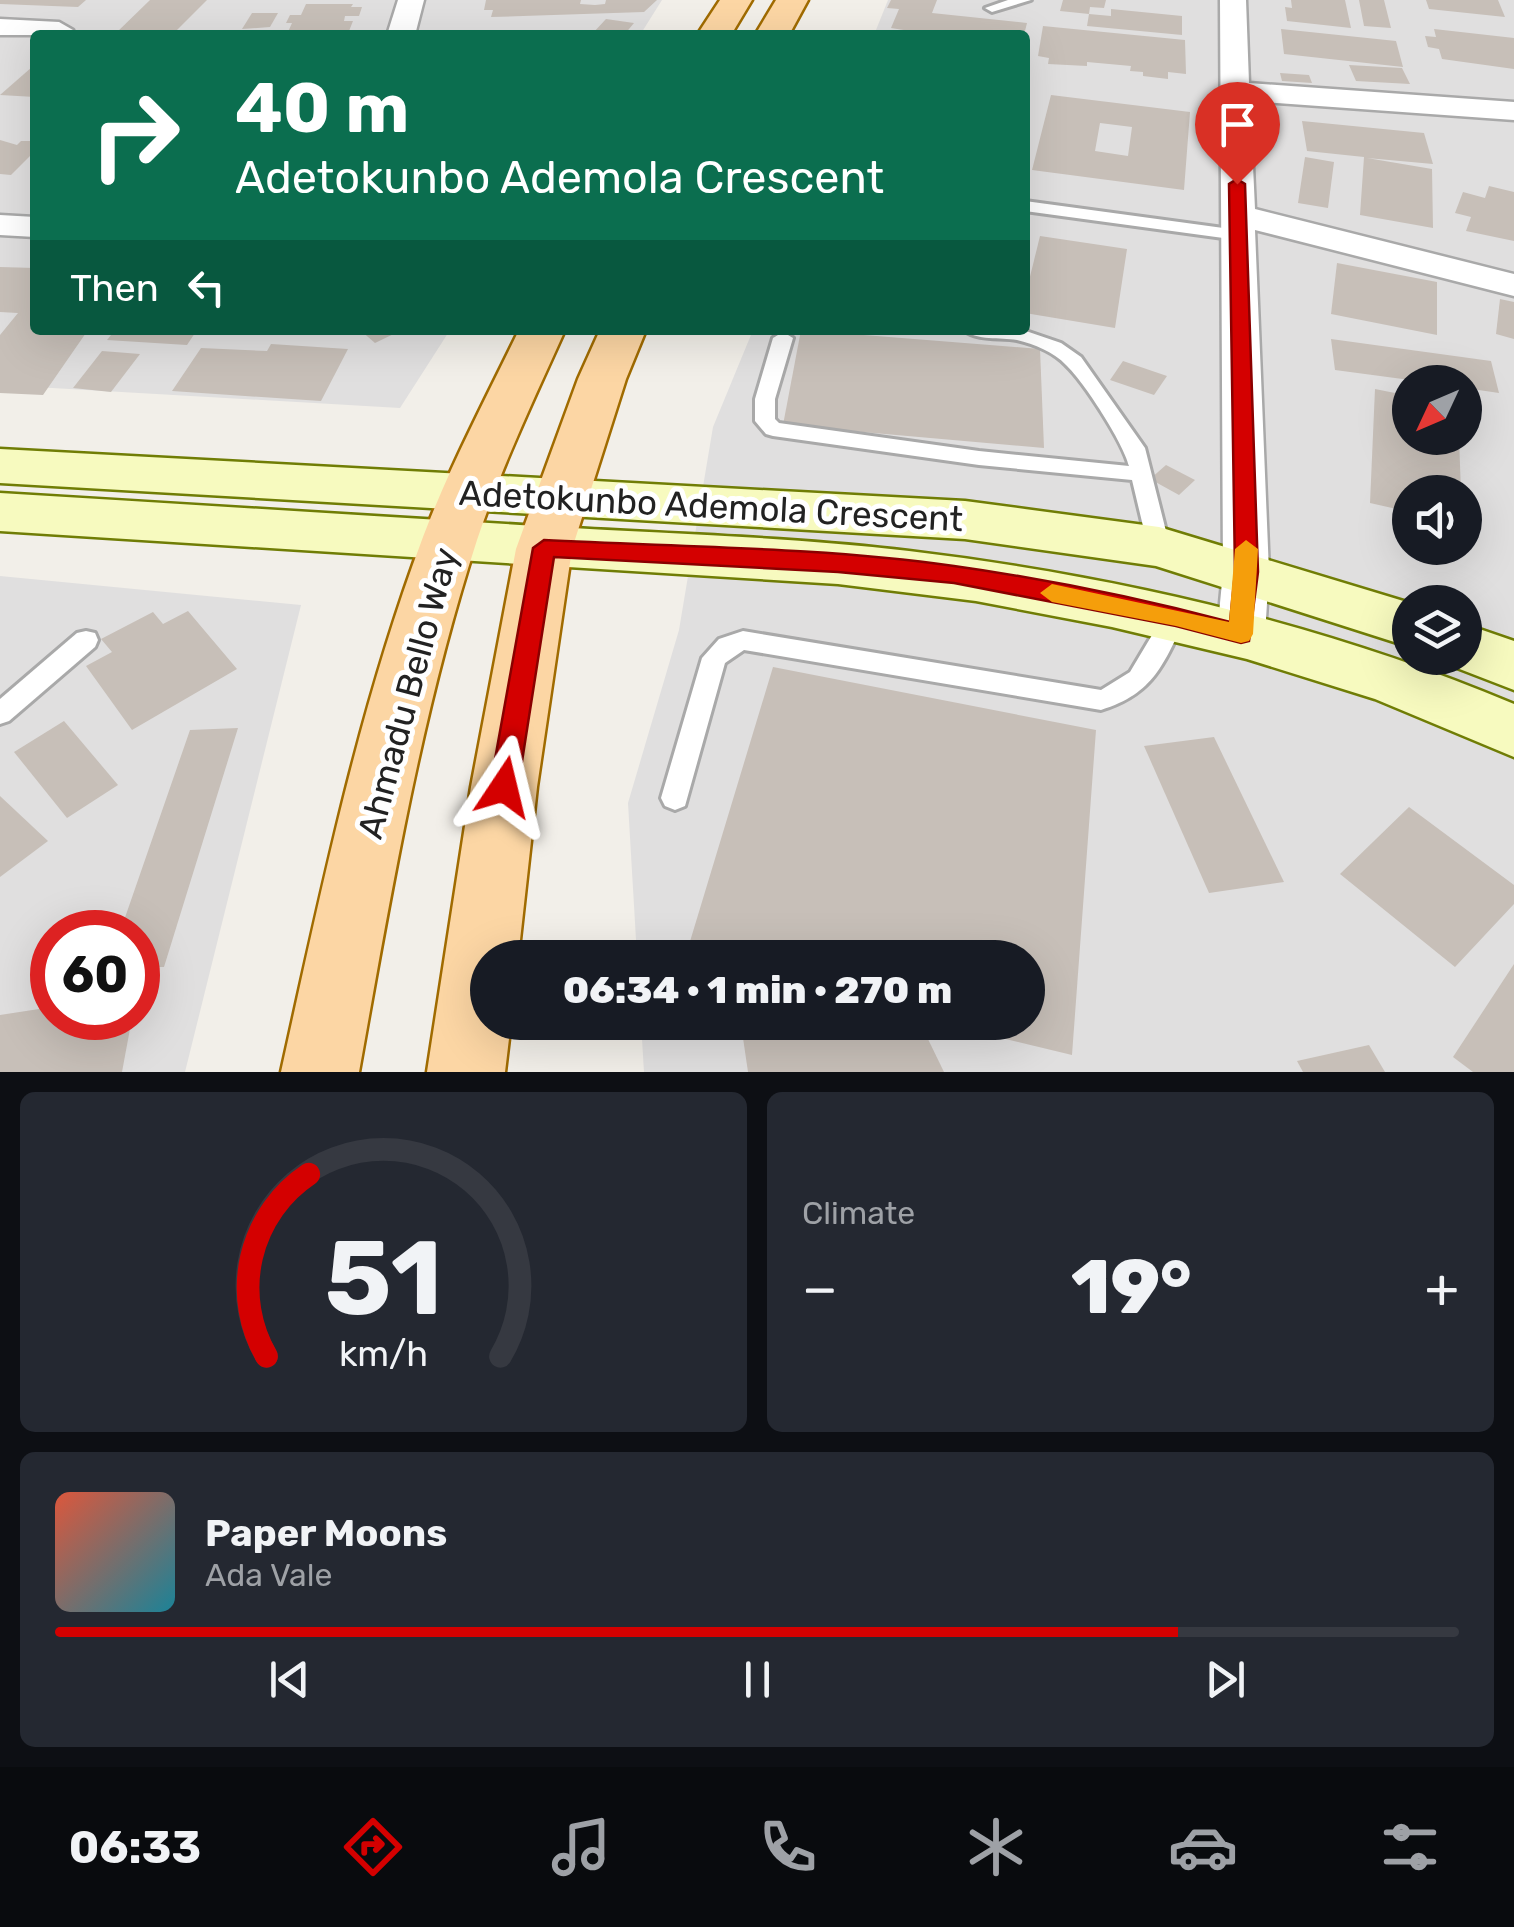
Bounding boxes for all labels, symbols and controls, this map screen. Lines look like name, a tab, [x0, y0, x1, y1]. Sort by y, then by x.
text: 40 m	[235, 67, 409, 150]
icon: right	[70, 70, 200, 200]
pin	[1195, 82, 1280, 185]
icon: arrive	[1210, 97, 1265, 152]
text: Adetokunbo Ademola Crescent	[235, 151, 884, 204]
icon: left	[179, 260, 234, 315]
text: Then	[70, 265, 159, 311]
north arrow	[1392, 365, 1482, 455]
map controls	[1392, 365, 1482, 675]
street label: Adetokunbo Ademola Crescent	[458, 472, 964, 540]
button: sound	[1392, 475, 1482, 565]
street label: Ahmadu Bello Way	[349, 543, 467, 843]
button: layers	[1392, 585, 1482, 675]
position arrow	[452, 735, 556, 839]
speed limit sign: 60	[30, 910, 160, 1040]
text: 06:34 · 1 min · 270 m	[563, 967, 952, 1013]
text: Climate	[802, 1194, 915, 1232]
text: 51	[324, 1217, 443, 1340]
text: 19°	[1071, 1243, 1192, 1332]
text: −	[802, 1256, 838, 1321]
text: +	[1425, 1256, 1459, 1321]
text: km/h	[339, 1333, 428, 1375]
text: Paper Moons	[205, 1510, 447, 1556]
text: Ada Vale	[205, 1556, 332, 1594]
icon: previous	[262, 1652, 317, 1707]
icon: pause	[730, 1652, 785, 1707]
icon: next	[1198, 1652, 1253, 1707]
icon: directions	[338, 1812, 408, 1882]
icon: music	[546, 1812, 616, 1882]
icon: phone	[753, 1812, 823, 1882]
icon: climate	[961, 1812, 1031, 1882]
icon: car	[1168, 1812, 1238, 1882]
icon: filters	[1375, 1812, 1445, 1882]
text: 06:33	[69, 1821, 201, 1874]

